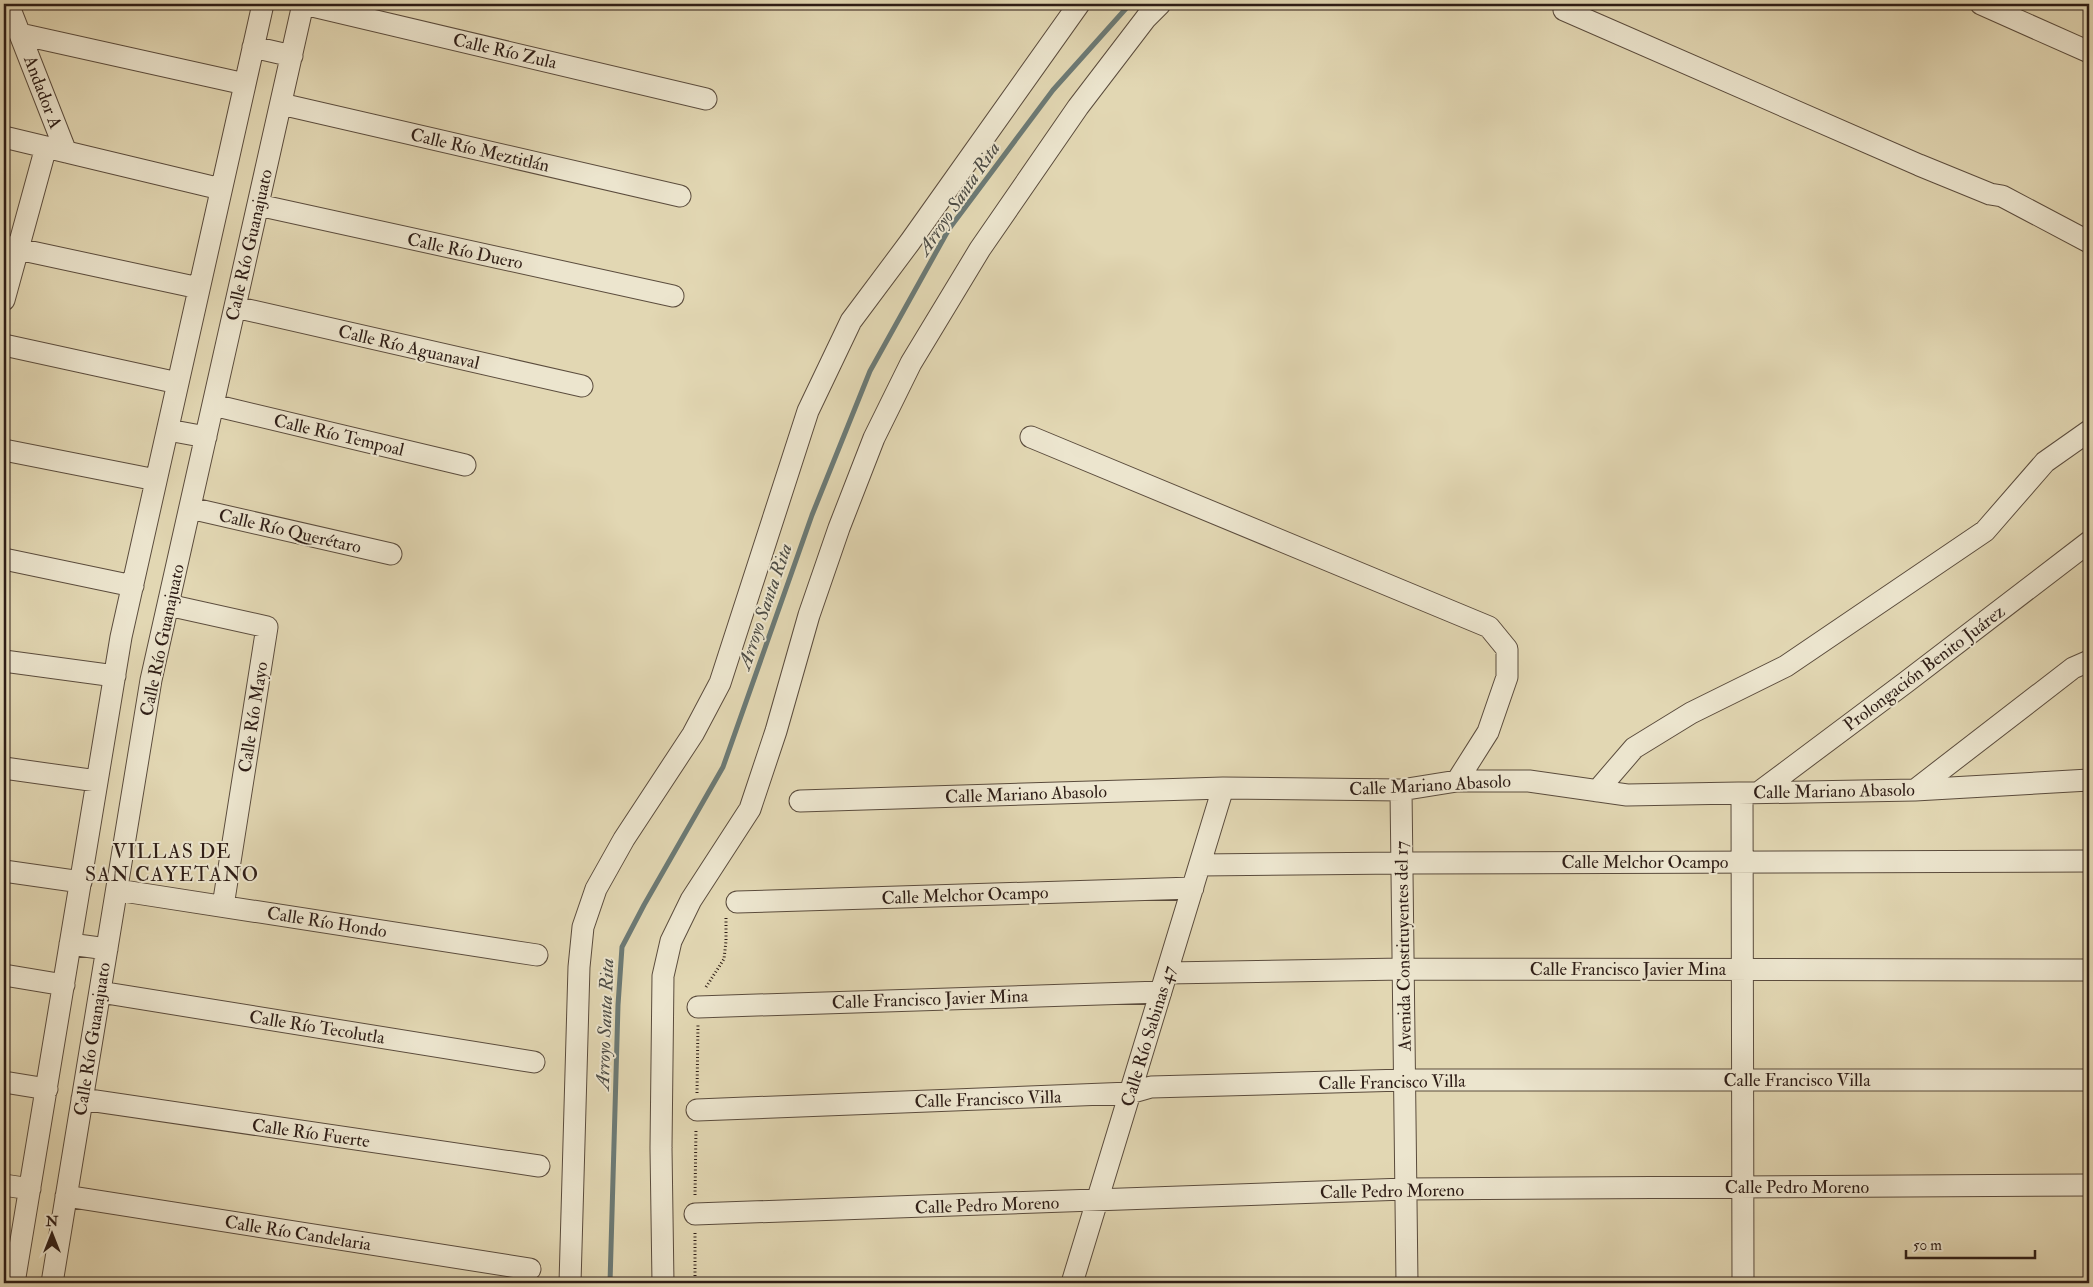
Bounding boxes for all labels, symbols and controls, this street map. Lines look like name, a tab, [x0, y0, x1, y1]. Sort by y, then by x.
street label: Calle Río Zula	[451, 28, 560, 75]
street label: Andador A	[18, 51, 67, 132]
street label: Calle Río Meztitlán	[408, 123, 552, 178]
water label: Arroyo Santa Rita	[911, 137, 1006, 261]
street label: Calle Río Guanajuato	[221, 167, 278, 323]
street label: Calle Río Duero	[405, 228, 525, 275]
street label: Calle Río Aguanaval	[336, 320, 482, 375]
street label: Calle Río Tempoal	[271, 409, 407, 462]
street label: Calle Río Querétaro	[216, 504, 364, 559]
water label: Arroyo Santa Rita	[732, 540, 798, 674]
street label: Calle Río Guanajuato	[135, 562, 190, 718]
street label: Prolongación Benito Juárez	[1839, 600, 2010, 737]
street label: Calle Río Mayo	[233, 660, 274, 774]
street label: Calle Mariano Abasolo	[1349, 770, 1512, 801]
street label: Calle Mariano Abasolo	[1753, 779, 1915, 804]
street label: Calle Mariano Abasolo	[945, 780, 1108, 809]
district label: VILLAS DE SAN CAYETANO	[85, 839, 259, 887]
street label: Avenida Constituyentes del 17	[1390, 841, 1417, 1052]
street label: Calle Melchor Ocampo	[1562, 851, 1729, 874]
street label: Calle Melchor Ocampo	[881, 881, 1049, 910]
street label: Calle Río Hondo	[265, 902, 389, 943]
water label: Arroyo Santa Rita	[591, 958, 619, 1092]
street label: Calle Francisco Javier Mina	[1530, 958, 1727, 981]
street label: Calle Río Guanajuato	[69, 960, 116, 1117]
street label: Calle Río Sabinas 47	[1116, 963, 1181, 1109]
street label: Calle Francisco Javier Mina	[831, 985, 1029, 1014]
street label: Calle Río Tecolutla	[247, 1005, 387, 1050]
street label: Calle Francisco Villa	[1723, 1069, 1871, 1092]
street label: Calle Francisco Villa	[1318, 1070, 1466, 1095]
street label: Calle Francisco Villa	[914, 1085, 1063, 1114]
street label: Calle Río Fuerte	[251, 1114, 372, 1153]
street label: Calle Pedro Moreno	[1725, 1176, 1869, 1199]
street label: Calle Pedro Moreno	[1320, 1179, 1465, 1204]
street label: Calle Pedro Moreno	[914, 1191, 1060, 1220]
north arrow	[28, 1210, 78, 1260]
street label: Calle Río Candelaria	[223, 1211, 373, 1257]
text: N	[45, 1213, 59, 1230]
scale bar	[1906, 1227, 2034, 1259]
text: 50 m	[1913, 1236, 1942, 1255]

